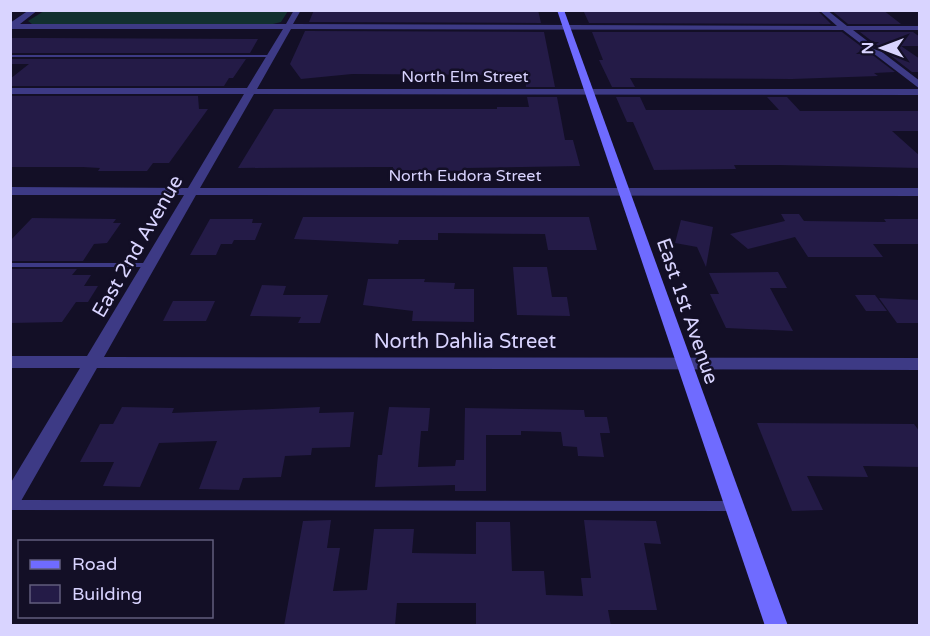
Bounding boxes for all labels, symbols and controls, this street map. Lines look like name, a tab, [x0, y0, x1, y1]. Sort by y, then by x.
north arrow	[852, 18, 912, 78]
text: N	[858, 42, 878, 54]
street label: North Elm Street	[401, 67, 529, 87]
street label: North Eudora Street	[388, 166, 542, 186]
street label: East 2nd Avenue	[87, 171, 188, 322]
street label: East 1st Avenue	[651, 235, 723, 387]
street label: North Dahlia Street	[374, 330, 557, 354]
legend	[18, 540, 213, 618]
text: Road	[72, 553, 117, 575]
text: Building	[72, 583, 142, 605]

